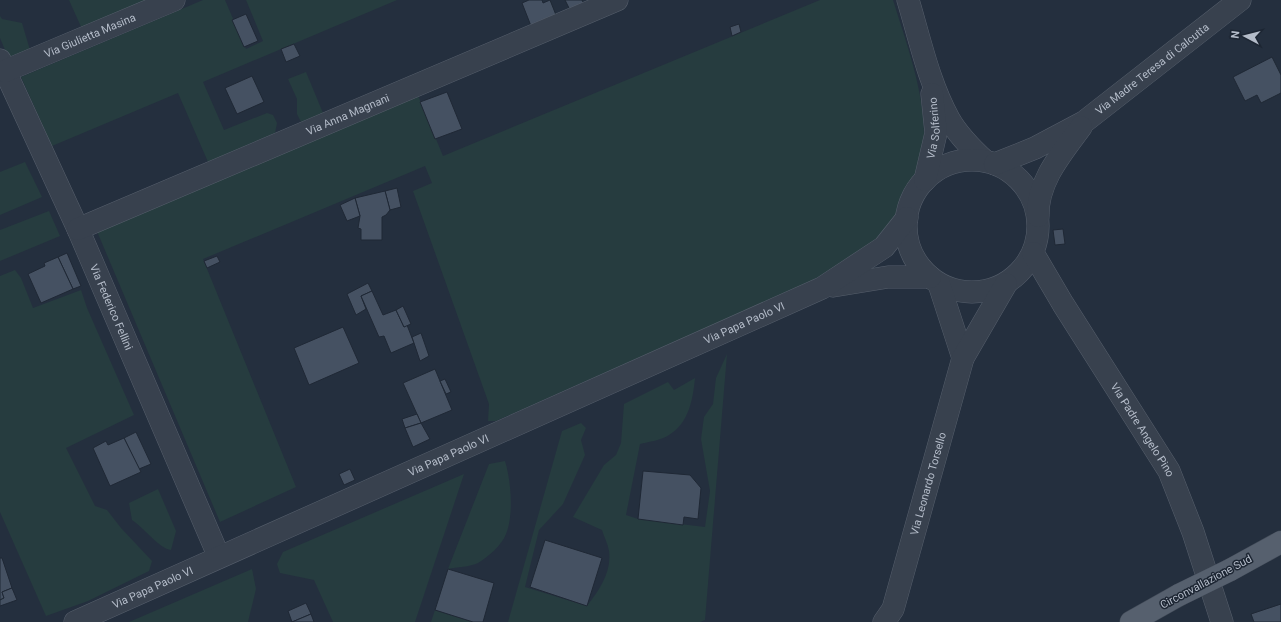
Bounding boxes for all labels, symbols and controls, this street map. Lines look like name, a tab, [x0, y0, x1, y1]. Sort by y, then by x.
street label: Via Giulietta Masina	[42, 10, 137, 60]
north arrow	[1225, 16, 1265, 56]
street label: Via Madre Teresa di Calcutta	[1093, 20, 1211, 117]
text: N	[1229, 30, 1243, 39]
street label: Via Anna Magnani	[304, 91, 391, 138]
street label: Via Solferino	[924, 97, 943, 160]
street label: Via Federico Fellini	[87, 262, 136, 352]
street label: Via Papa Paolo VI	[702, 299, 787, 347]
street label: Via Padre Angelo Pino	[1108, 380, 1177, 478]
street label: Via Papa Paolo VI	[406, 431, 491, 479]
street label: Via Leonardo Torsello	[907, 431, 949, 537]
street label: Circonvallazione Sud	[1158, 552, 1254, 612]
street label: Via Papa Paolo VI	[110, 564, 195, 611]

